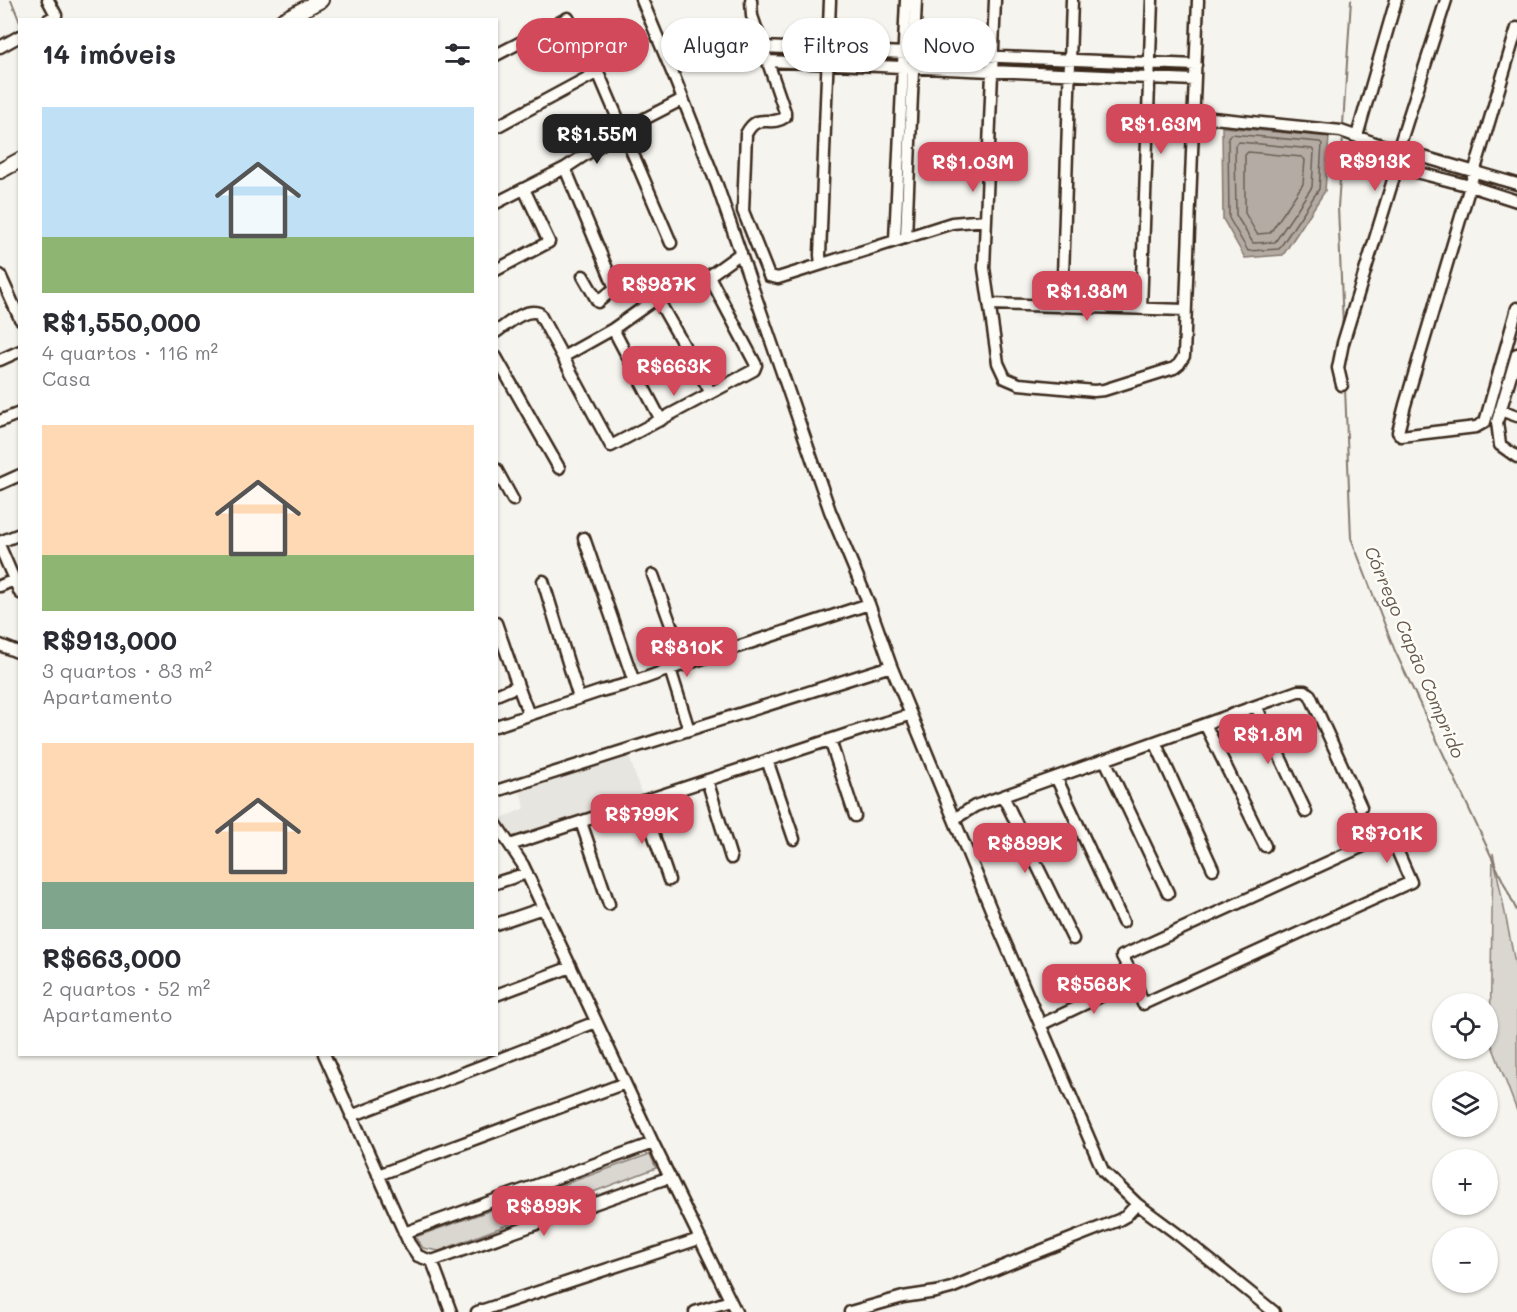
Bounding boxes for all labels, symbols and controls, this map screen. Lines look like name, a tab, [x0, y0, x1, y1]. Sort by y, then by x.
chip: Comprar	[516, 18, 649, 72]
chip: Alugar	[661, 18, 770, 72]
chip: Filtros	[782, 18, 890, 72]
chip: Novo	[902, 18, 996, 72]
text: 14 imóveis	[42, 37, 176, 71]
icon: filters	[441, 38, 474, 71]
pin: R$1.63M	[1106, 104, 1216, 155]
text: R$1.63M	[1120, 110, 1202, 136]
pin: R$1.55M	[542, 114, 652, 165]
text: R$1.55M	[557, 120, 637, 146]
pin: R$913K	[1326, 141, 1424, 192]
pin: R$1.03M	[918, 142, 1028, 193]
icon: home	[204, 146, 312, 254]
text: R$913K	[1339, 147, 1411, 173]
text: R$1.03M	[932, 148, 1014, 174]
pin: R$987K	[610, 264, 708, 315]
text: R$987K	[622, 270, 696, 296]
pin: R$1.38M	[1032, 271, 1142, 322]
text: R$1.38M	[1046, 277, 1128, 303]
text: R$1,550,000	[42, 305, 201, 339]
text: 4 quartos · 116 m²	[42, 339, 218, 365]
pin: R$663K	[625, 346, 723, 397]
text: R$663K	[636, 352, 712, 378]
text: Casa	[42, 365, 91, 391]
icon: home	[204, 464, 312, 572]
water label: Córrego Capão Comprido	[1359, 542, 1471, 762]
text: R$913,000	[42, 623, 177, 657]
pin: R$810K	[638, 627, 736, 678]
text: R$810K	[650, 633, 724, 659]
text: 3 quartos · 83 m²	[42, 657, 212, 683]
text: Apartamento	[42, 683, 172, 709]
pin: R$1.8M	[1219, 714, 1317, 765]
text: R$1.8M	[1233, 720, 1303, 746]
icon: home	[204, 782, 312, 890]
pin: R$799K	[593, 794, 691, 845]
text: R$799K	[605, 800, 679, 826]
pin: R$701K	[1338, 813, 1436, 864]
text: R$701K	[1351, 819, 1423, 845]
pin: R$899K	[976, 823, 1074, 874]
text: R$899K	[987, 829, 1063, 855]
text: R$663,000	[42, 941, 181, 975]
pin: R$568K	[1045, 964, 1143, 1015]
text: R$568K	[1056, 970, 1132, 996]
text: 2 quartos · 52 m²	[42, 975, 210, 1001]
map controls	[1432, 993, 1498, 1293]
button: locate	[1432, 993, 1498, 1059]
text: Apartamento	[42, 1001, 172, 1027]
button: layers	[1432, 1071, 1498, 1137]
button: +	[1432, 1149, 1498, 1215]
pin: R$899K	[495, 1186, 593, 1237]
text: R$899K	[506, 1192, 582, 1218]
button: −	[1432, 1227, 1498, 1293]

